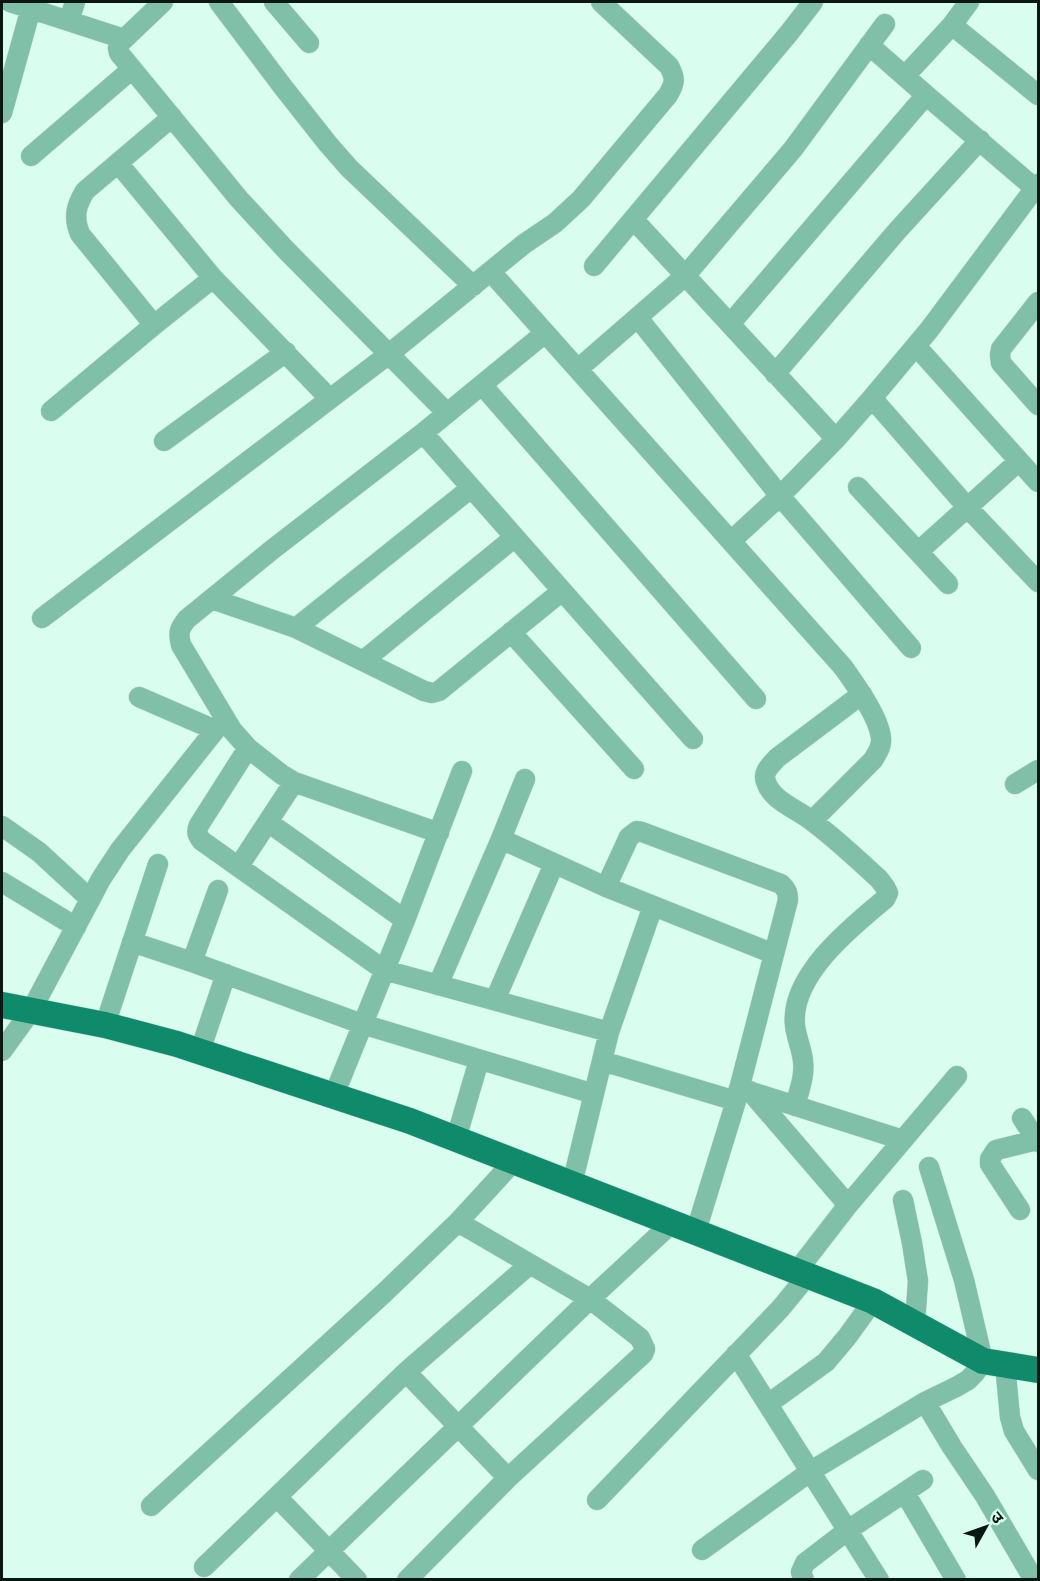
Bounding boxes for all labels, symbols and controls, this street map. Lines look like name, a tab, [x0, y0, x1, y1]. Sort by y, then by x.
north arrow	[956, 1497, 1016, 1557]
text: उ	[987, 1507, 1009, 1528]

